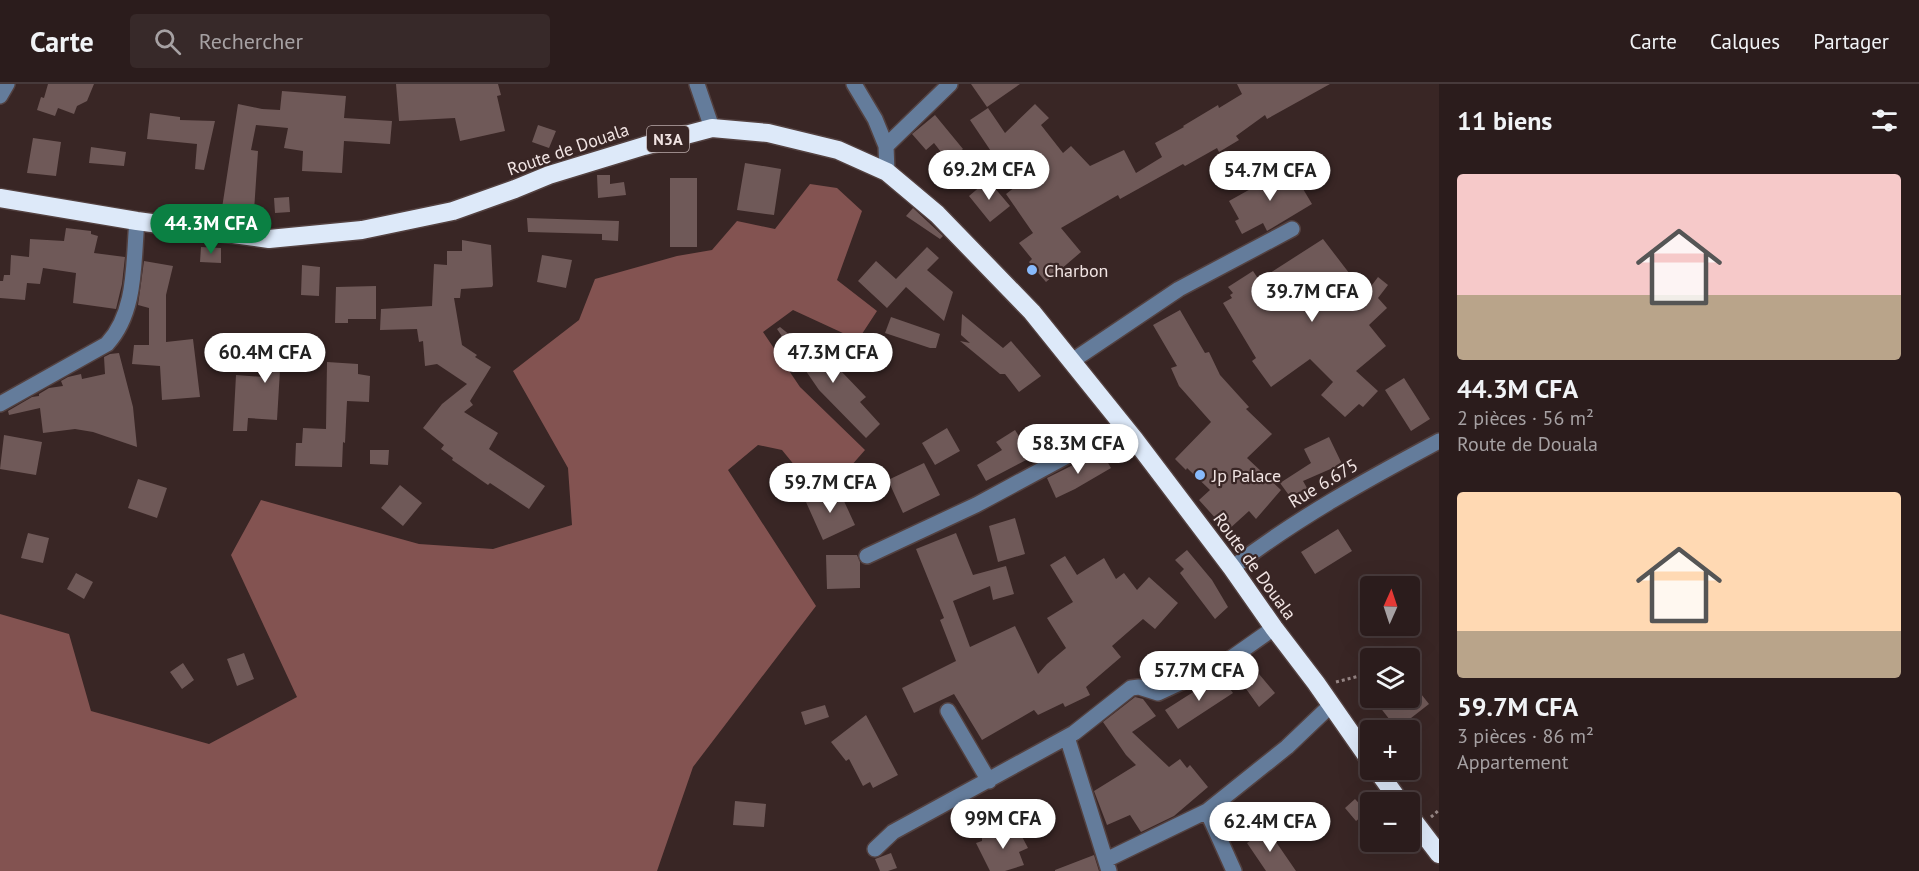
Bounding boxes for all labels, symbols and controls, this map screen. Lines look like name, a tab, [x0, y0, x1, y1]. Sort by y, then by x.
search box	[130, 14, 550, 68]
text: Carte	[30, 23, 94, 60]
icon: search	[151, 25, 184, 58]
text: Rechercher	[199, 27, 303, 55]
text: Carte	[1630, 28, 1677, 55]
text: Calques	[1710, 28, 1780, 55]
text: Partager	[1813, 28, 1889, 55]
text: 11 biens	[1457, 104, 1552, 137]
icon: filters	[1868, 104, 1901, 137]
street label: Route de Douala	[504, 117, 632, 181]
road number: N3A	[647, 126, 689, 152]
pin: 69.2M CFA	[920, 150, 1058, 201]
pin: 54.7M CFA	[1201, 151, 1339, 202]
text: 69.2M CFA	[942, 156, 1036, 182]
text: 54.7M CFA	[1223, 157, 1317, 183]
pin: 44.3M CFA	[142, 204, 280, 255]
text: 44.3M CFA	[164, 210, 258, 236]
icon: home	[1625, 213, 1733, 321]
place label: Charbon	[1044, 259, 1108, 282]
marker: Charbon	[1025, 263, 1039, 277]
pin: 39.7M CFA	[1243, 272, 1381, 323]
text: 39.7M CFA	[1265, 278, 1359, 304]
pin: 60.4M CFA	[196, 333, 334, 384]
pin: 47.3M CFA	[764, 333, 902, 384]
text: 60.4M CFA	[218, 339, 312, 365]
text: 47.3M CFA	[788, 339, 878, 365]
text: 44.3M CFA	[1457, 372, 1578, 405]
text: 2 pièces · 56 m²	[1457, 405, 1594, 431]
pin: 58.3M CFA	[1009, 424, 1147, 475]
text: 58.3M CFA	[1031, 430, 1125, 456]
text: Route de Douala	[1457, 431, 1598, 457]
street label: Rue 6.675	[1284, 453, 1362, 513]
pin: 59.7M CFA	[761, 463, 899, 514]
place label: Jp Palace	[1211, 464, 1281, 487]
marker: Jp Palace	[1193, 468, 1207, 482]
text: 59.7M CFA	[783, 469, 877, 495]
street label: Route de Douala	[1208, 508, 1302, 624]
icon: home	[1625, 531, 1733, 639]
north arrow	[1360, 576, 1420, 636]
map controls	[1360, 576, 1420, 852]
button: layers	[1360, 648, 1420, 708]
pin: 57.7M CFA	[1130, 651, 1268, 702]
text: 57.7M CFA	[1154, 657, 1244, 683]
text: 59.7M CFA	[1457, 690, 1578, 723]
button: +	[1360, 720, 1420, 780]
text: 3 pièces · 86 m²	[1457, 723, 1594, 749]
text: Appartement	[1457, 749, 1569, 775]
button: −	[1360, 792, 1420, 852]
pin: 99M CFA	[948, 799, 1058, 850]
pin: 62.4M CFA	[1201, 802, 1339, 853]
text: 99M CFA	[965, 805, 1041, 831]
text: 62.4M CFA	[1223, 808, 1317, 834]

